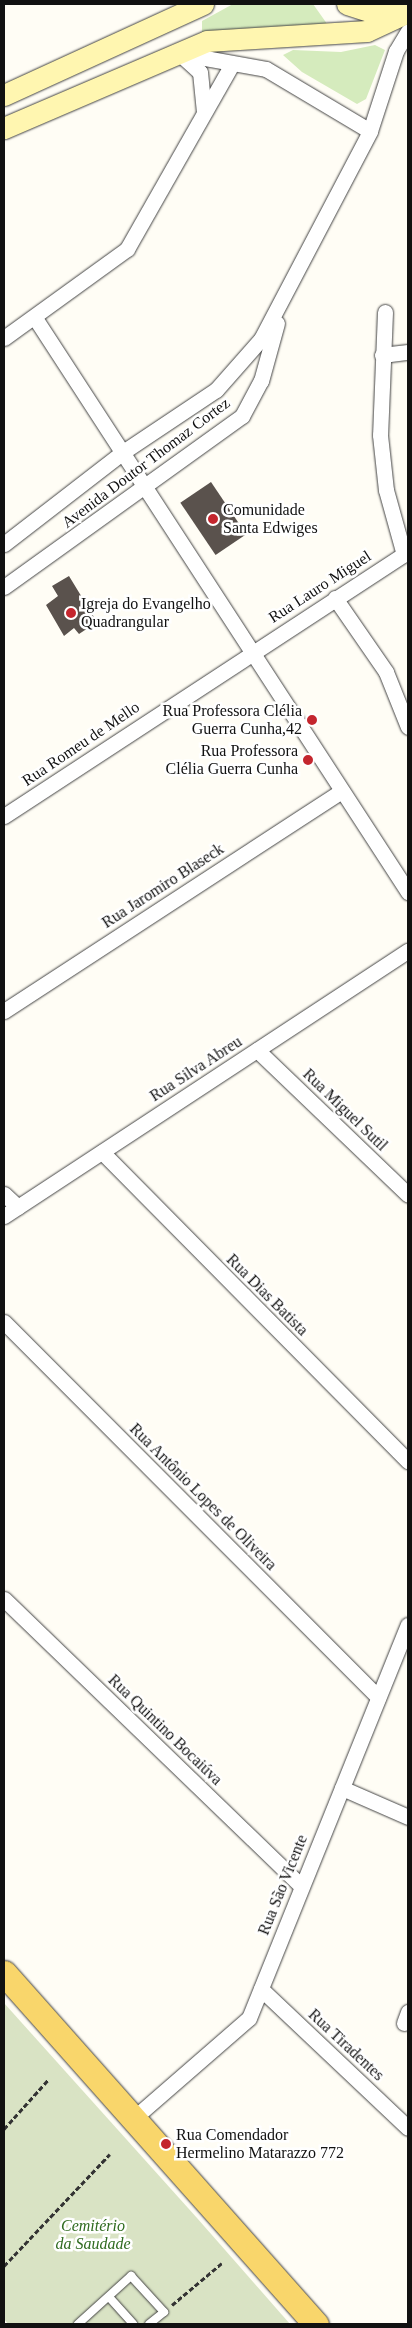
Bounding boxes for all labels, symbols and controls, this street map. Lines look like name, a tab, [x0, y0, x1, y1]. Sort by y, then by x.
street label: Avenida Doutor Thomaz Cortez	[58, 394, 234, 532]
place label: Comunidade Santa Edwiges	[223, 500, 318, 538]
marker: Comunidade Santa Edwiges	[207, 513, 219, 525]
street label: Rua Lauro Miguel	[265, 547, 375, 627]
place label: Igreja do Evangelho Quadrangular	[81, 594, 211, 632]
marker: Igreja do Evangelho Quadrangular	[65, 607, 77, 619]
street label: Rua Romeu de Mello	[19, 698, 143, 790]
place label: Rua Professora Clélia Guerra Cunha,42	[162, 701, 302, 739]
marker: Rua Professora Clélia Guerra Cunha,42	[306, 714, 318, 726]
place label: Rua Professora Clélia Guerra Cunha	[166, 741, 298, 779]
marker: Rua Professora Clélia Guerra Cunha	[302, 754, 314, 766]
street label: Rua Jaromiro Blaseck	[99, 839, 227, 933]
street label: Rua Silva Abreu	[146, 1032, 246, 1106]
street label: Rua Miguel Sutil	[299, 1065, 391, 1155]
street label: Rua Dias Batista	[222, 1250, 312, 1340]
street label: Rua Antônio Lopes de Oliveira	[125, 1419, 281, 1575]
street label: Rua Quintino Bocaiúva	[104, 1671, 226, 1789]
street label: Rua São Vicente	[254, 1832, 312, 1938]
street label: Rua Tiradentes	[304, 2005, 388, 2085]
place label: Rua Comendador Hermelino Matarazzo 772	[176, 2125, 344, 2163]
marker: Rua Comendador Hermelino Matarazzo 772	[160, 2138, 172, 2150]
park label: Cemitério da Saudade	[55, 2216, 131, 2254]

